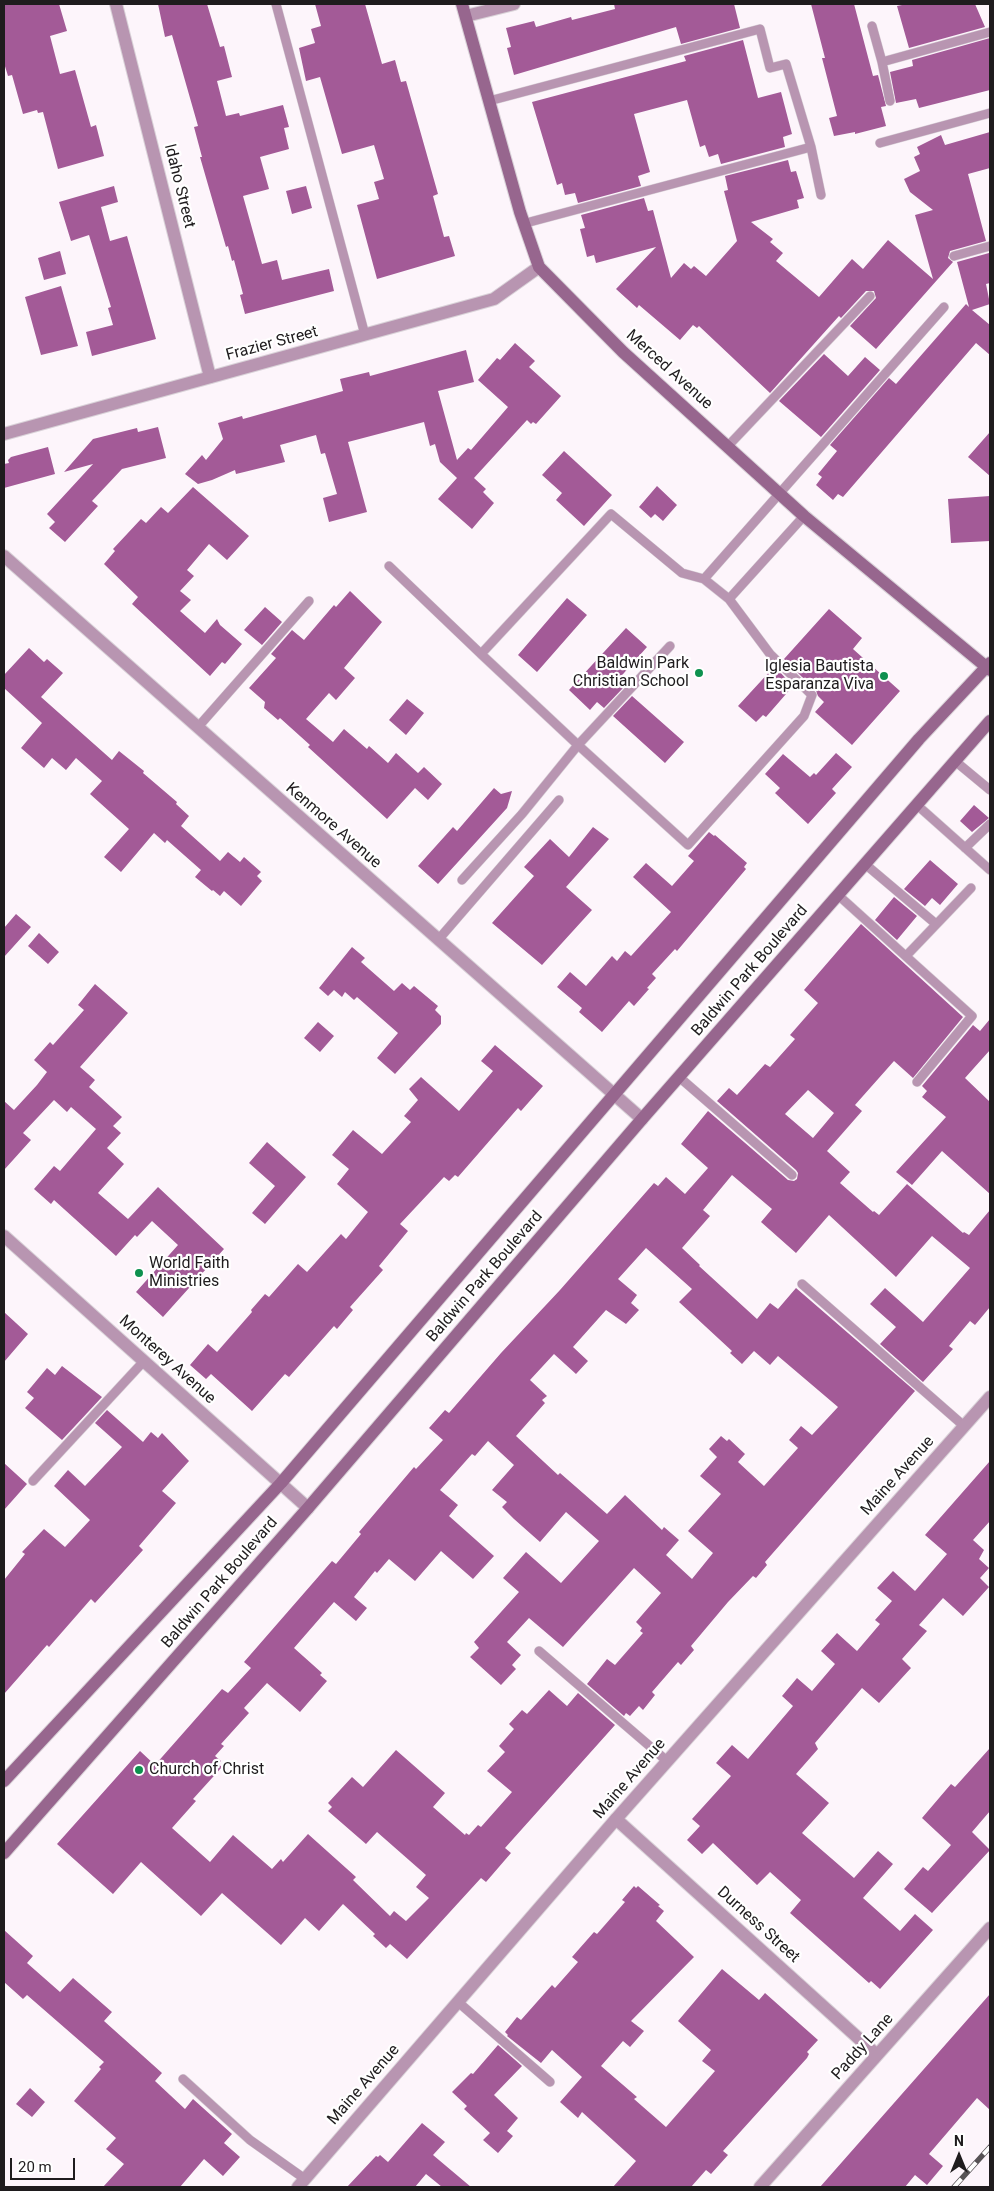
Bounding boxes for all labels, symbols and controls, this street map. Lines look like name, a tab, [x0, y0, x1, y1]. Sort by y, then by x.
street label: Idaho Street	[159, 142, 199, 230]
street label: Frazier Street	[224, 323, 320, 365]
street label: Merced Avenue	[622, 326, 716, 414]
place label: Baldwin Park Christian School	[573, 654, 689, 692]
place label: Iglesia Bautista Esparanza Viva	[765, 657, 874, 695]
marker: Baldwin Park Christian School	[693, 667, 705, 679]
marker: Iglesia Bautista Esparanza Viva	[878, 670, 890, 682]
street label: Kenmore Avenue	[281, 779, 385, 873]
street label: Baldwin Park Boulevard	[688, 902, 812, 1040]
street label: Baldwin Park Boulevard	[423, 1208, 547, 1346]
place label: World Faith Ministries	[149, 1254, 230, 1292]
marker: World Faith Ministries	[133, 1267, 145, 1279]
street label: Monterey Avenue	[115, 1312, 219, 1408]
street label: Maine Avenue	[857, 1432, 939, 1520]
street label: Baldwin Park Boulevard	[158, 1514, 282, 1652]
street label: Maine Avenue	[590, 1735, 670, 1823]
place label: Church of Christ	[149, 1760, 264, 1780]
marker: Church of Christ	[133, 1764, 145, 1776]
street label: Durness Street	[713, 1883, 803, 1967]
street label: Paddy Lane	[828, 2010, 898, 2084]
street label: Maine Avenue	[324, 2041, 404, 2129]
north arrow	[934, 2131, 984, 2181]
text: N	[954, 2133, 964, 2149]
scale bar	[12, 2148, 78, 2180]
text: 20 m	[18, 2158, 52, 2176]

